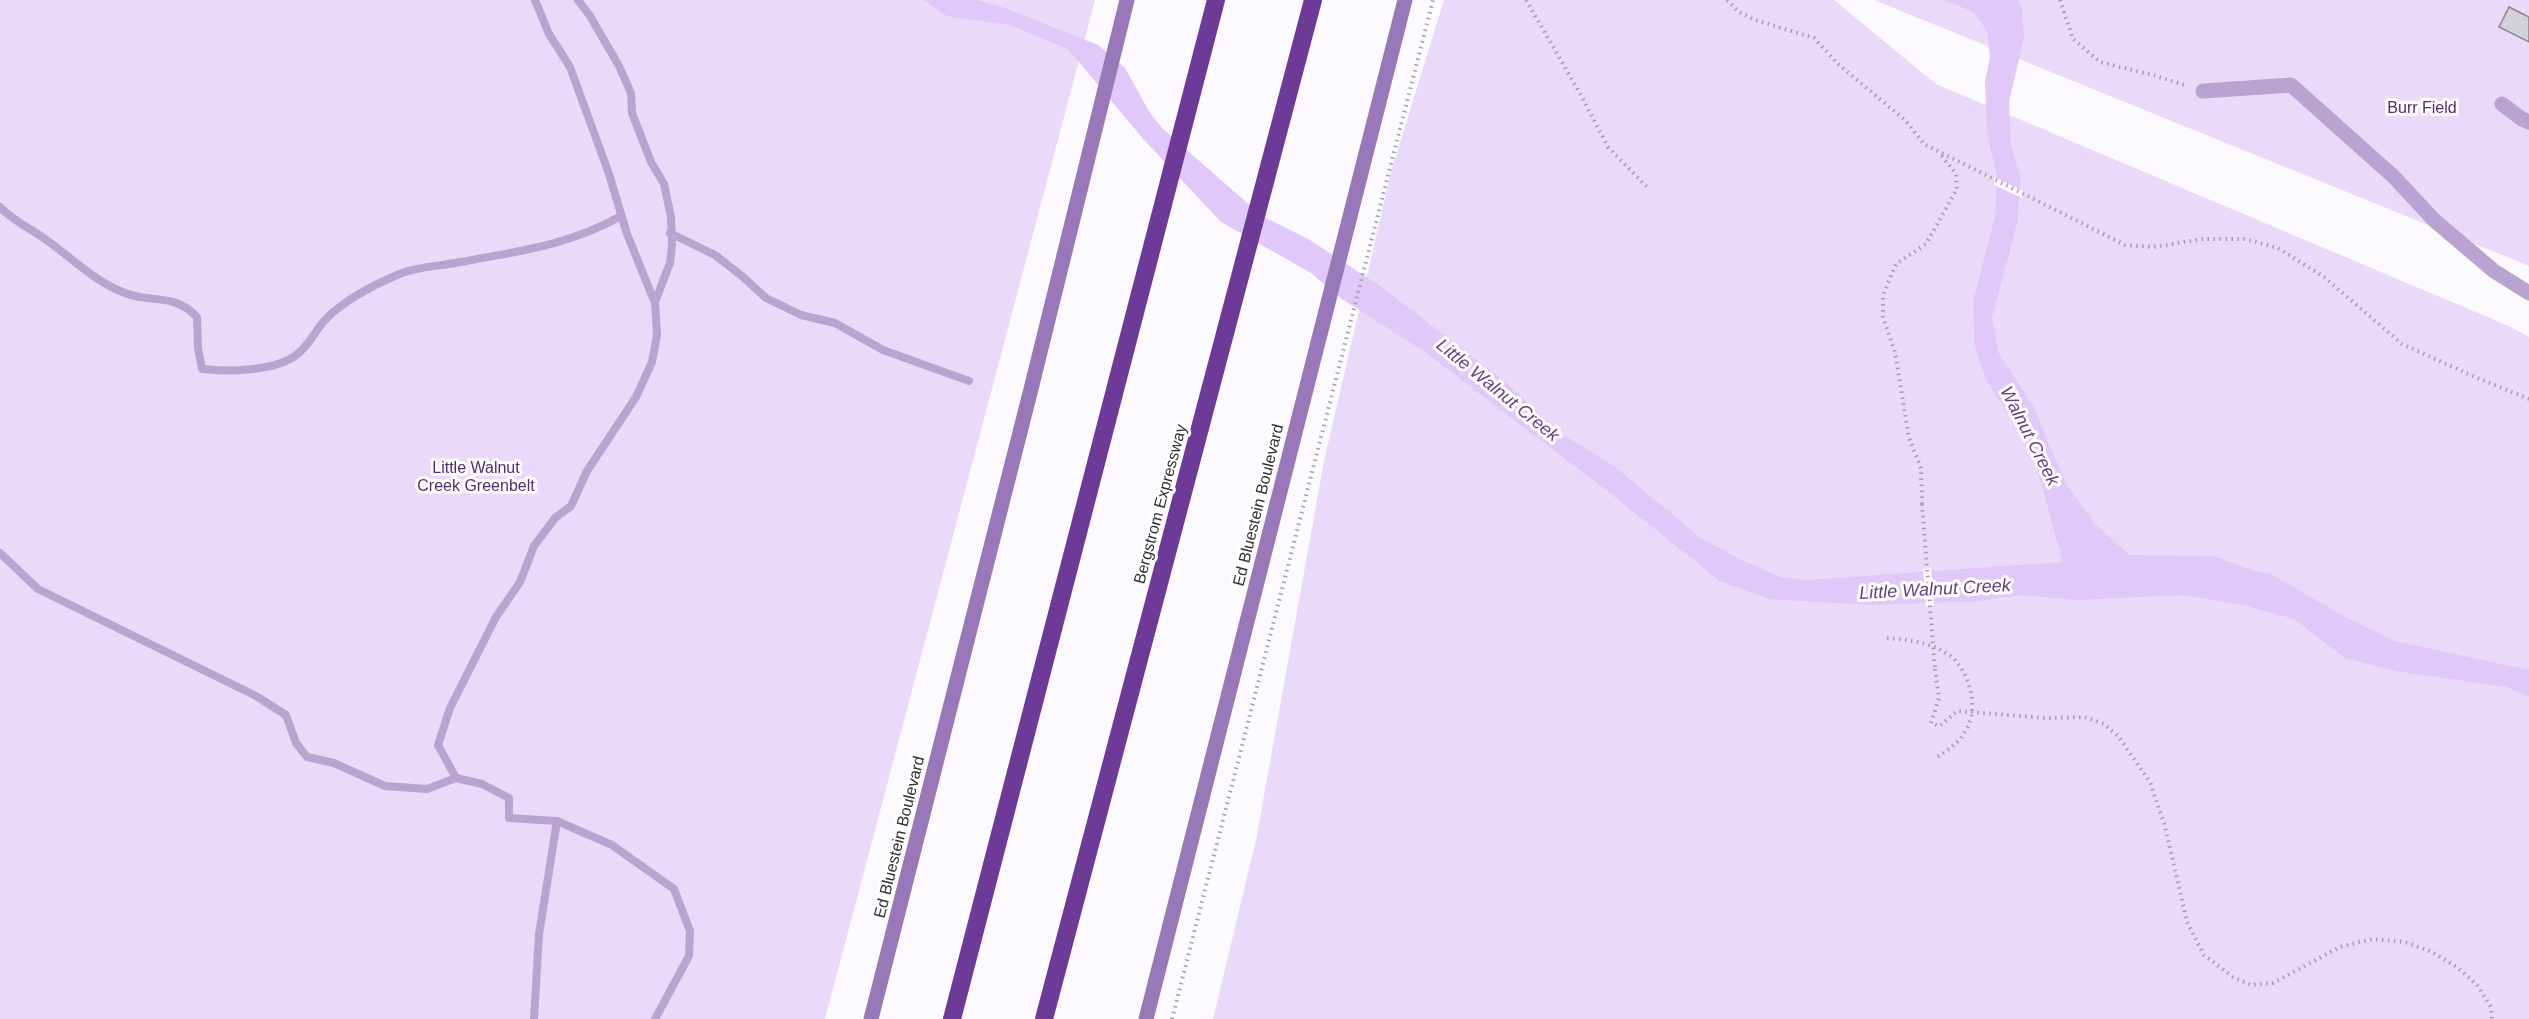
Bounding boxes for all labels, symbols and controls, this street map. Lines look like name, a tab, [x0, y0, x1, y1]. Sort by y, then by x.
park label: Burr Field	[2387, 99, 2457, 116]
water label: Little Walnut Creek	[1433, 334, 1564, 446]
water label: Walnut Creek	[1996, 383, 2064, 490]
street label: Bergstrom Expressway	[1131, 422, 1189, 586]
street label: Ed Bluestein Boulevard	[1230, 422, 1286, 588]
park label: Little Walnut Creek Greenbelt	[417, 459, 535, 494]
water label: Little Walnut Creek	[1859, 575, 2012, 603]
street label: Ed Bluestein Boulevard	[871, 754, 927, 920]

